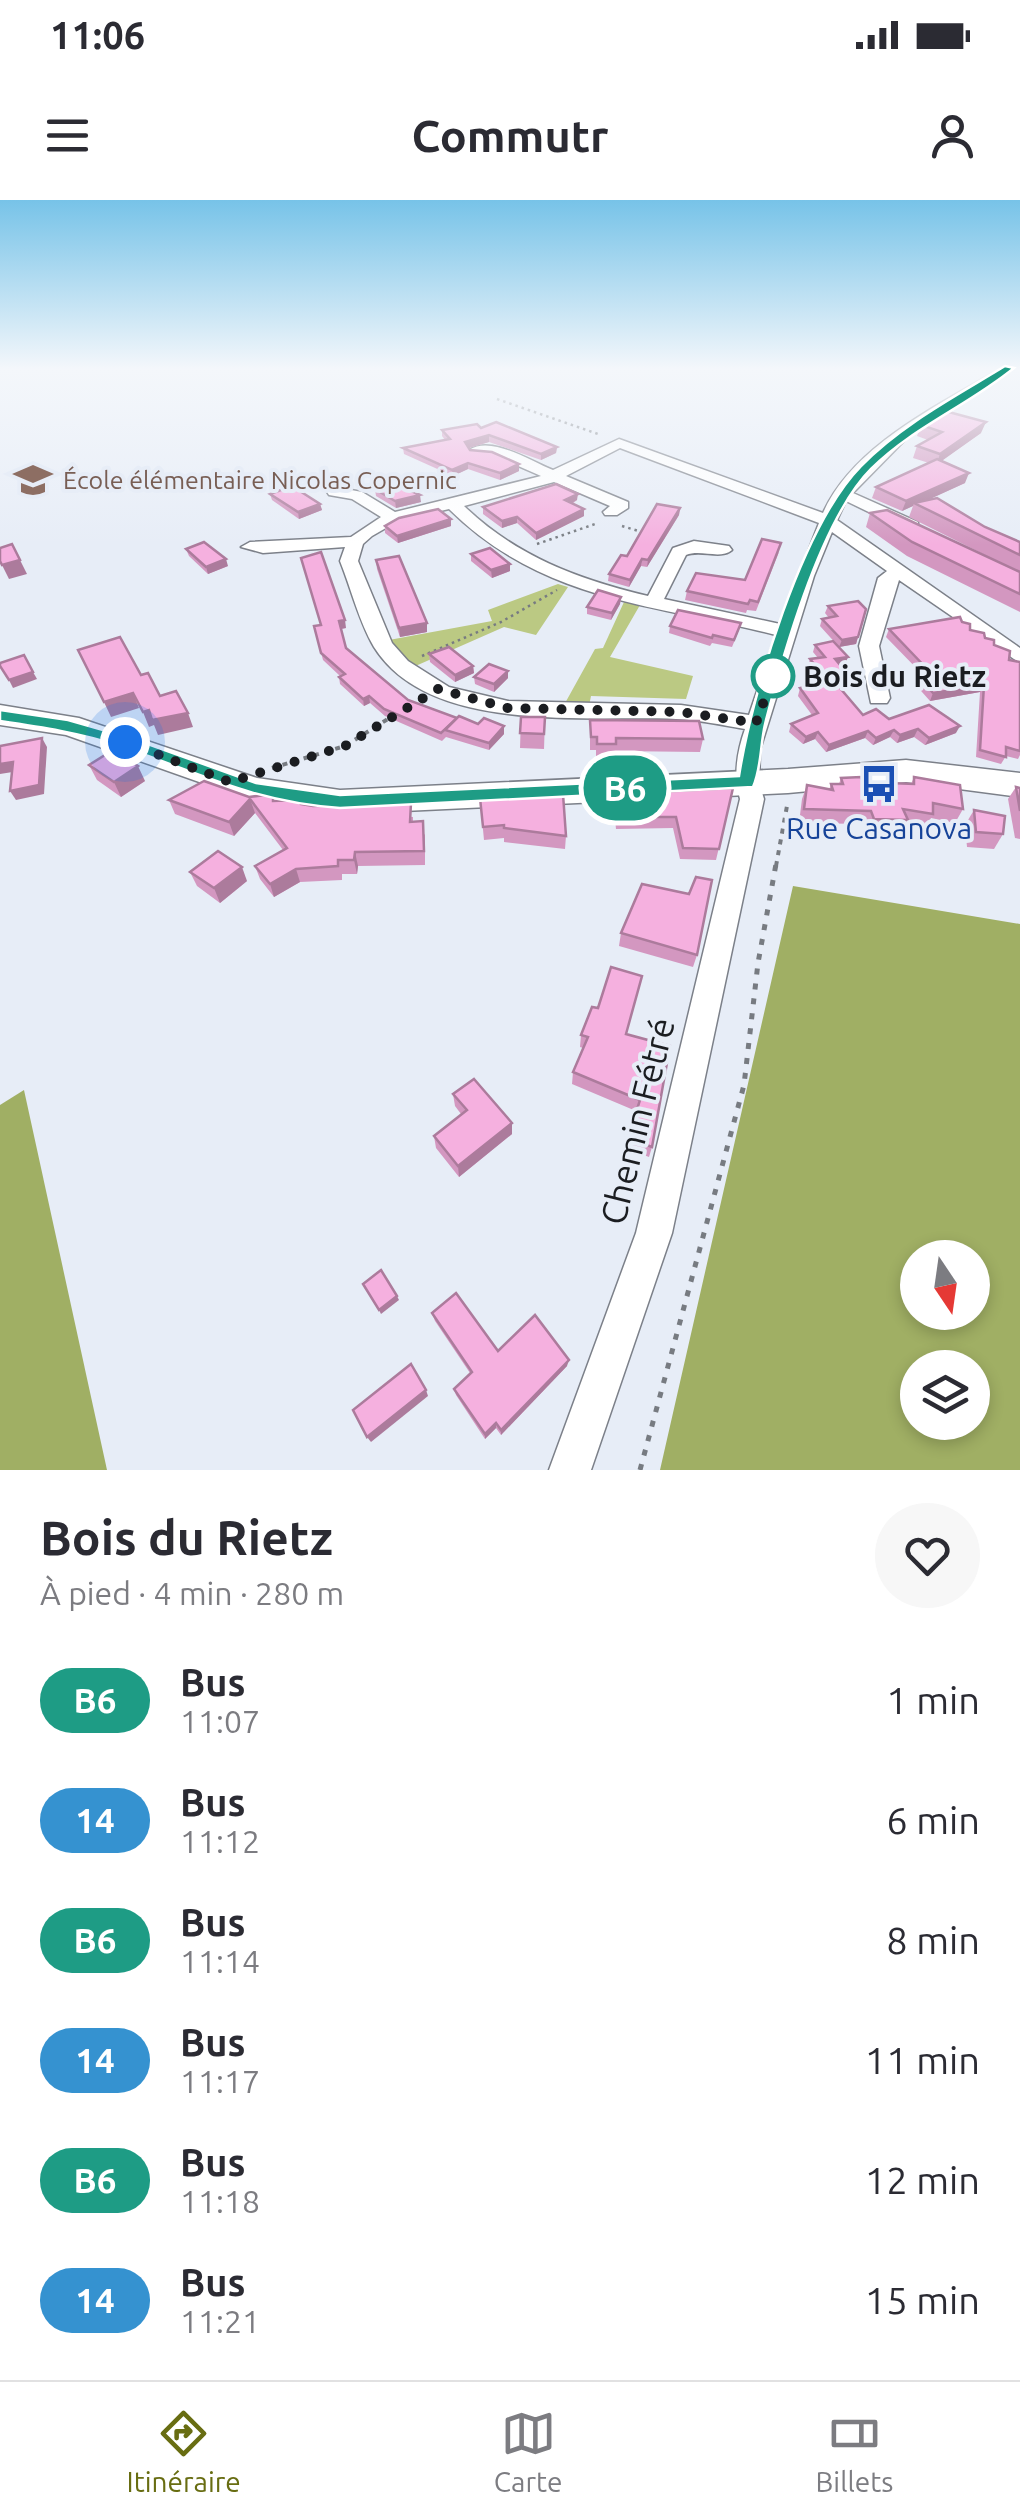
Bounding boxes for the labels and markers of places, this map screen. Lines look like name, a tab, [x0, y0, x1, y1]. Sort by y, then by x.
school or university icon: École élémentaire Nicolas Copernic	[12, 459, 54, 501]
place label: École élémentaire Nicolas Copernic	[63, 466, 457, 494]
marker: Bois du Rietz	[752, 655, 794, 697]
place label: Bois du Rietz	[803, 659, 986, 693]
bus stop icon: Rue Casanova	[858, 763, 900, 805]
place label: Rue Casanova	[786, 811, 972, 845]

